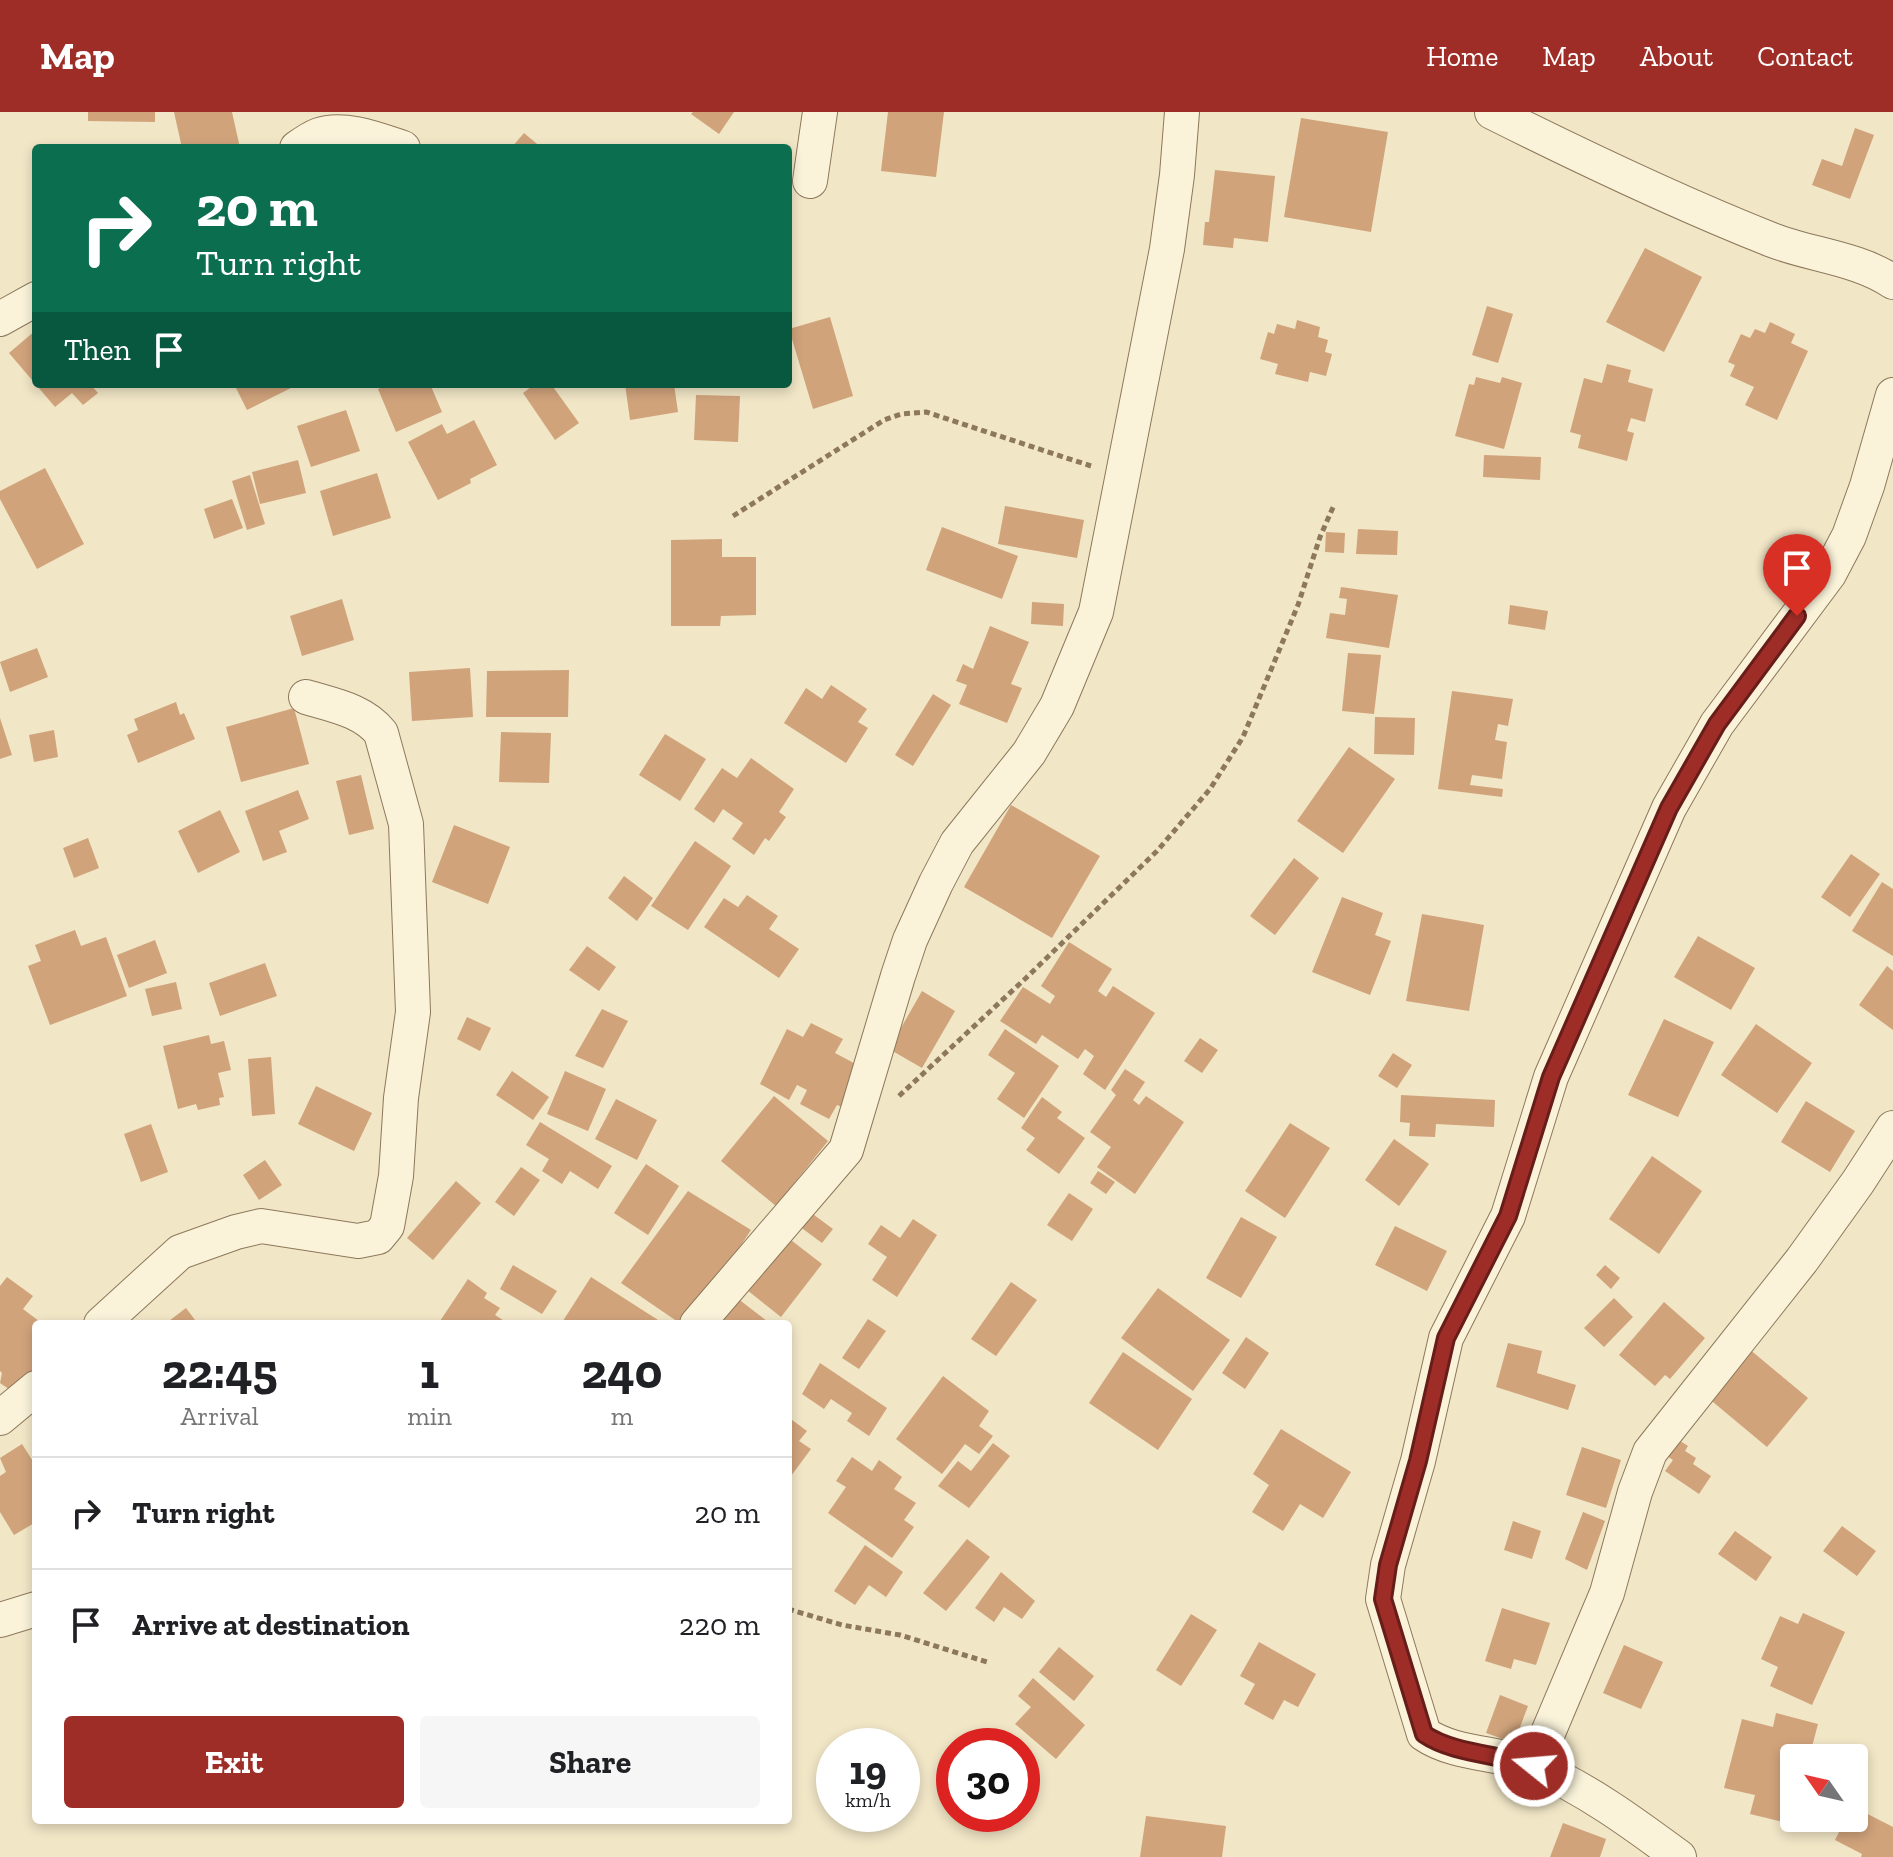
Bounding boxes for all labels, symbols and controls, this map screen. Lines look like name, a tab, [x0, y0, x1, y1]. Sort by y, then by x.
text: Map	[40, 33, 115, 79]
text: Home	[1426, 40, 1498, 73]
text: Map	[1542, 40, 1596, 73]
text: About	[1640, 40, 1713, 73]
text: Contact	[1757, 40, 1853, 73]
text: 20 m	[196, 173, 318, 240]
icon: right	[64, 176, 168, 280]
text: Turn right	[196, 241, 361, 284]
icon: arrive	[147, 328, 191, 372]
text: Then	[64, 332, 131, 368]
pin	[1763, 534, 1831, 616]
icon: arrive	[1775, 546, 1819, 590]
text: 22:45	[162, 1343, 278, 1400]
text: 1	[420, 1343, 439, 1400]
text: 240	[582, 1343, 662, 1400]
text: Arrival	[180, 1400, 259, 1432]
text: min	[407, 1400, 452, 1432]
text: m	[611, 1400, 633, 1432]
icon: right	[64, 1491, 108, 1535]
text: Turn right	[132, 1495, 274, 1531]
text: 20 m	[695, 1495, 760, 1531]
icon: arrive	[64, 1603, 108, 1647]
text: Arrive at destination	[132, 1607, 409, 1643]
text: 220 m	[679, 1607, 760, 1643]
button: Exit	[64, 1716, 404, 1808]
button: Share	[420, 1716, 760, 1808]
position arrow	[1492, 1724, 1576, 1808]
speed limit sign: 30	[936, 1728, 1040, 1832]
north arrow	[1780, 1744, 1868, 1832]
map controls	[1780, 1744, 1868, 1832]
text: 19	[849, 1746, 887, 1794]
text: km/h	[845, 1788, 891, 1812]

